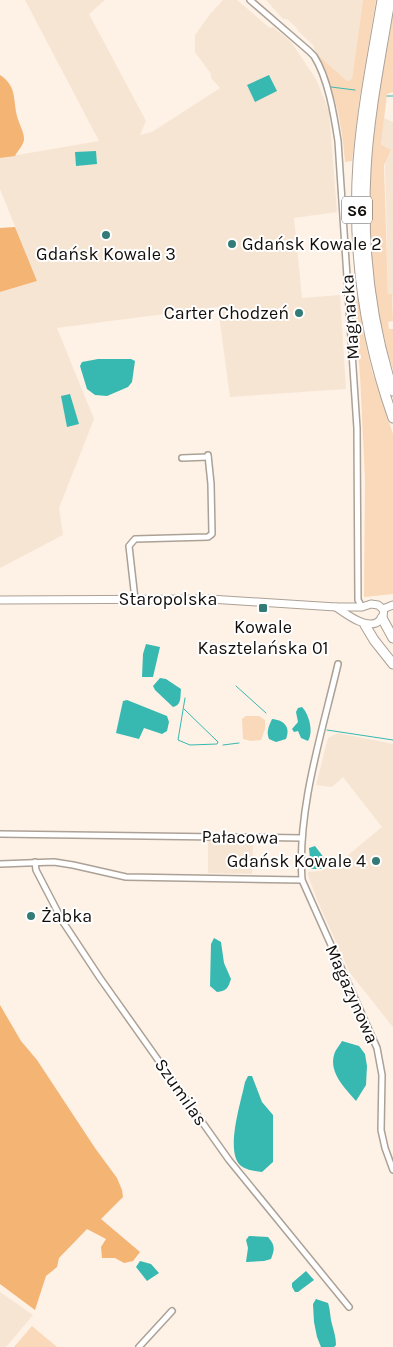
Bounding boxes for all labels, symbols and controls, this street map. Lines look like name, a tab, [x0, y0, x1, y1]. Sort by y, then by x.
road number: S6	[342, 196, 372, 224]
marker: Gdańsk Kowale 3	[100, 229, 112, 241]
place label: Gdańsk Kowale 2	[242, 233, 382, 255]
marker: Gdańsk Kowale 2	[226, 238, 238, 250]
place label: Gdańsk Kowale 3	[36, 243, 176, 265]
street label: Magnacka	[336, 274, 364, 360]
place label: Carter Chodzeń	[164, 302, 289, 324]
marker: Carter Chodzeń	[293, 307, 305, 319]
street label: Staropolska	[119, 588, 217, 610]
marker: Kowale Kasztelańska 01	[257, 602, 269, 614]
place label: Kowale Kasztelańska 01	[197, 616, 329, 659]
street label: Pałacowa	[201, 825, 279, 849]
place label: Gdańsk Kowale 4	[227, 850, 366, 872]
marker: Gdańsk Kowale 4	[370, 855, 382, 867]
place label: Żabka	[41, 905, 92, 927]
marker: Żabka	[25, 910, 37, 922]
street label: Magazynowa	[320, 941, 384, 1047]
street label: Szumilas	[150, 1054, 212, 1130]

